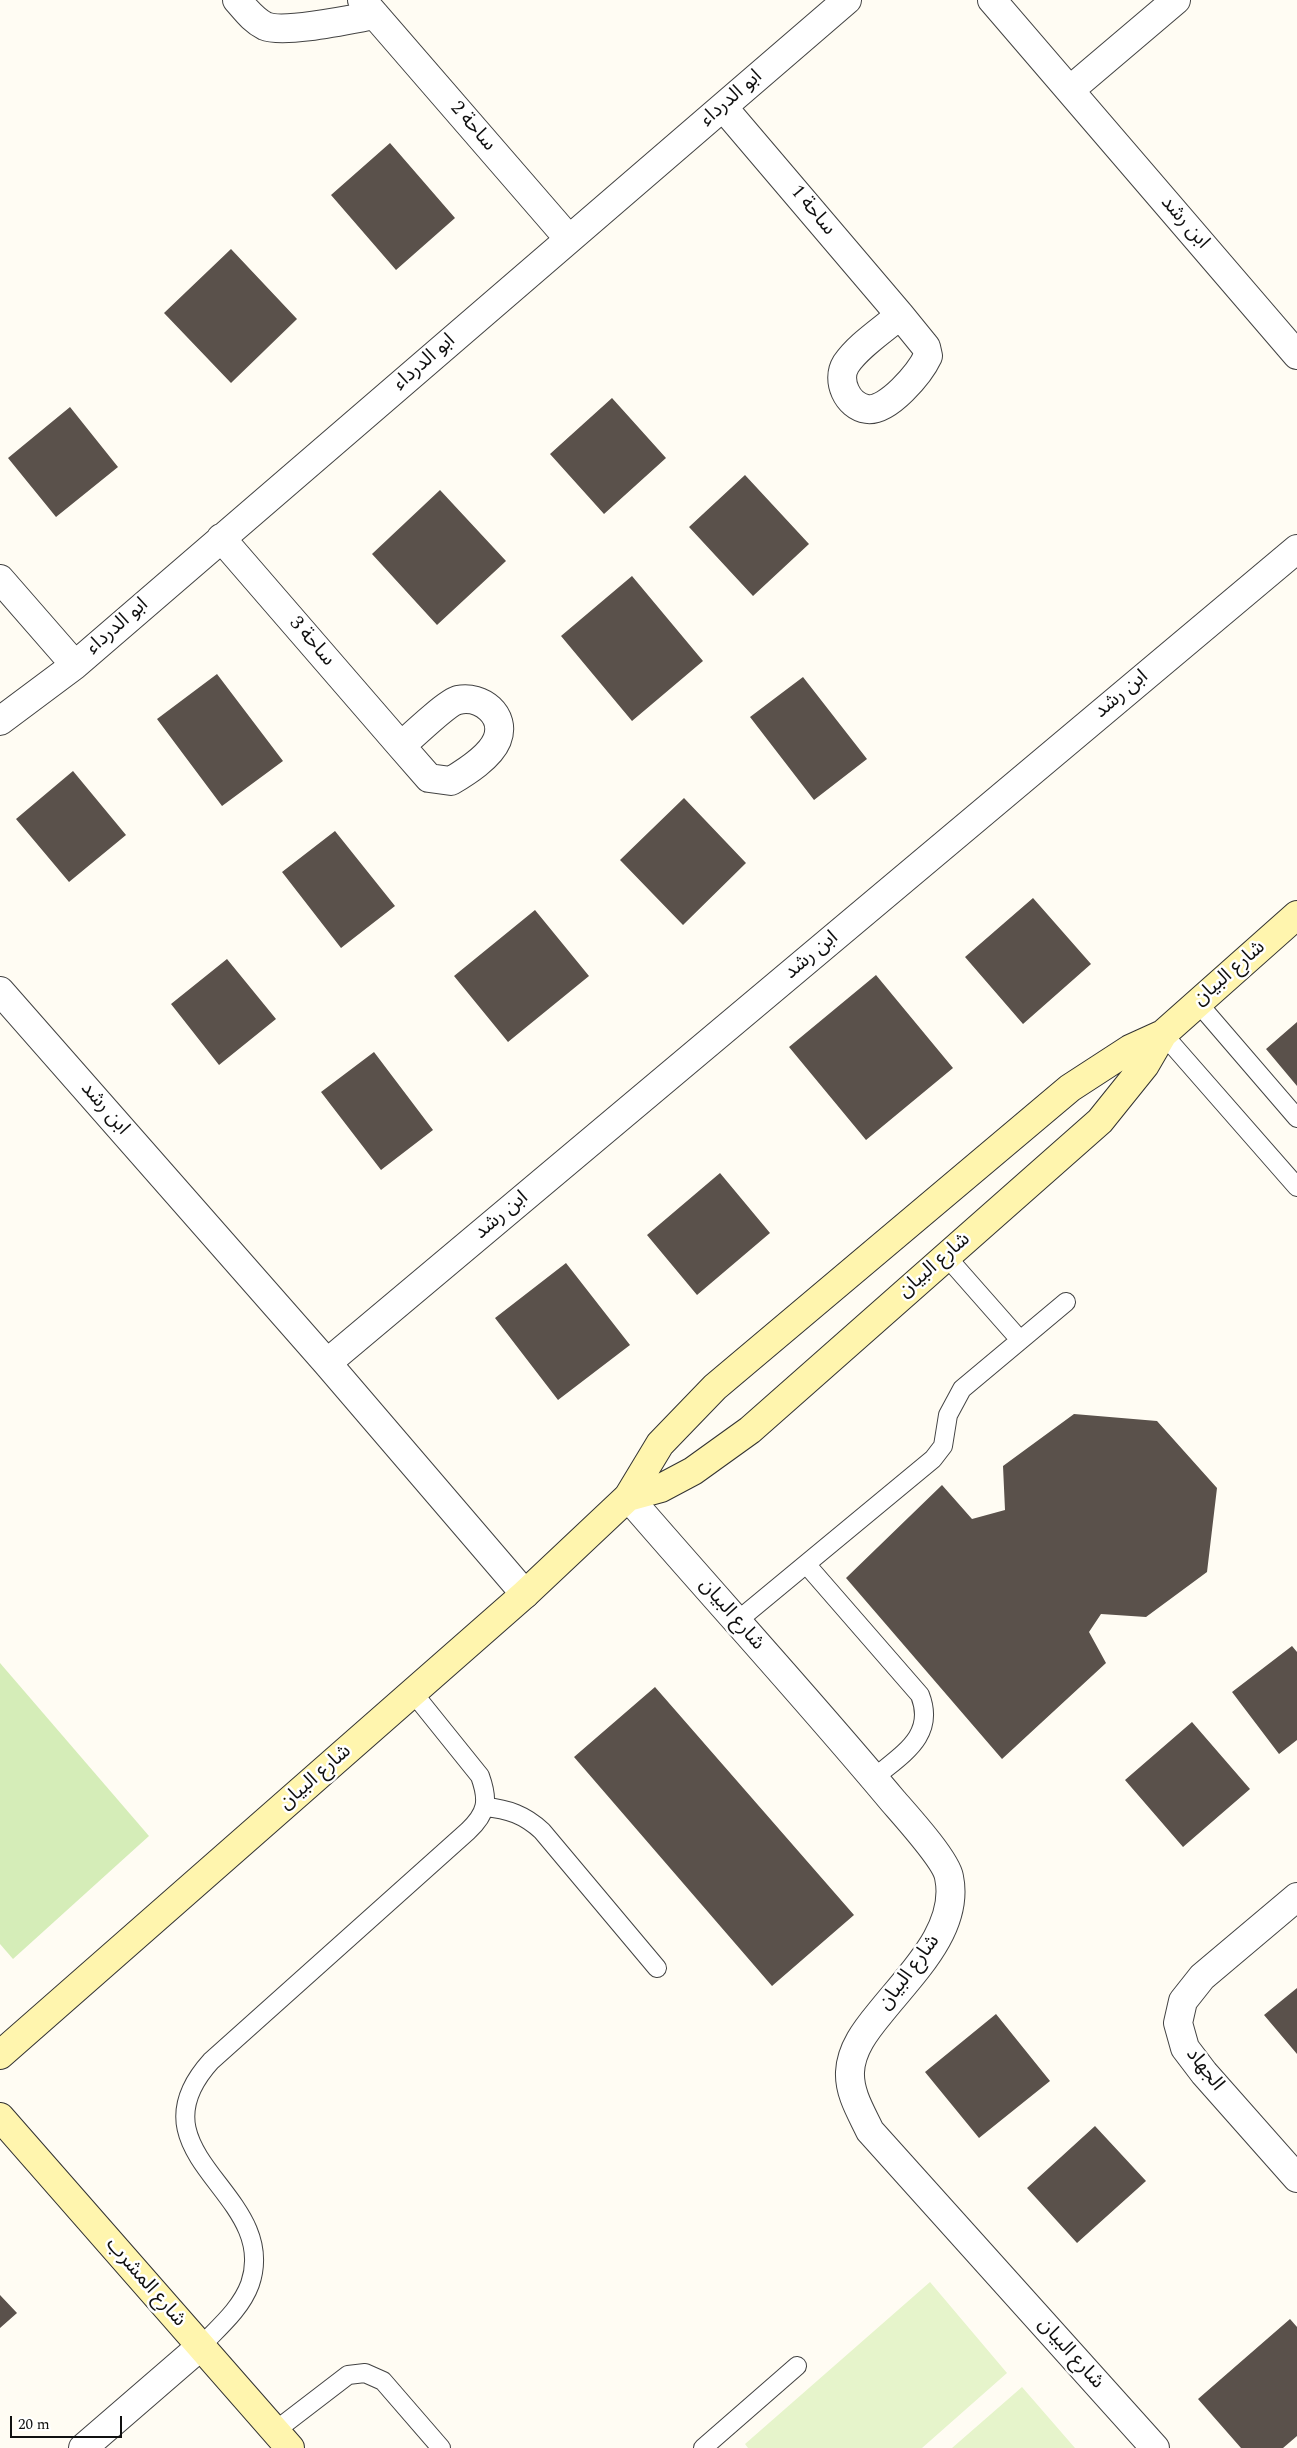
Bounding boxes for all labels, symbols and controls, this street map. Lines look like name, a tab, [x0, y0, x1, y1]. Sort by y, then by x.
street label: ابو الدرداء	[696, 66, 768, 132]
street label: ساحة 2	[444, 97, 500, 157]
street label: ساحة 1	[784, 181, 840, 241]
street label: ابن رشد	[1154, 191, 1214, 255]
street label: ابو الدرداء	[389, 330, 461, 396]
street label: ابو الدرداء	[82, 594, 154, 660]
street label: ساحة 3	[283, 612, 339, 672]
street label: ابن رشد	[1090, 666, 1154, 724]
street label: ابن رشد	[780, 927, 844, 985]
street label: شارع البيان	[1189, 936, 1271, 1012]
street label: ابن رشد	[74, 1077, 134, 1141]
street label: ابن رشد	[470, 1187, 534, 1245]
street label: شارع البيان	[894, 1228, 976, 1304]
street label: شارع البيان	[693, 1574, 769, 1656]
street label: شارع البيان	[275, 1740, 357, 1816]
street label: شارع البيان	[874, 1931, 946, 2015]
street label: الجهاد	[1180, 2044, 1228, 2096]
street label: شارع المشرب	[100, 2234, 190, 2332]
street label: شارع البيان	[1032, 2313, 1108, 2395]
scale bar	[12, 2406, 125, 2438]
text: 20 m	[18, 2413, 50, 2436]

